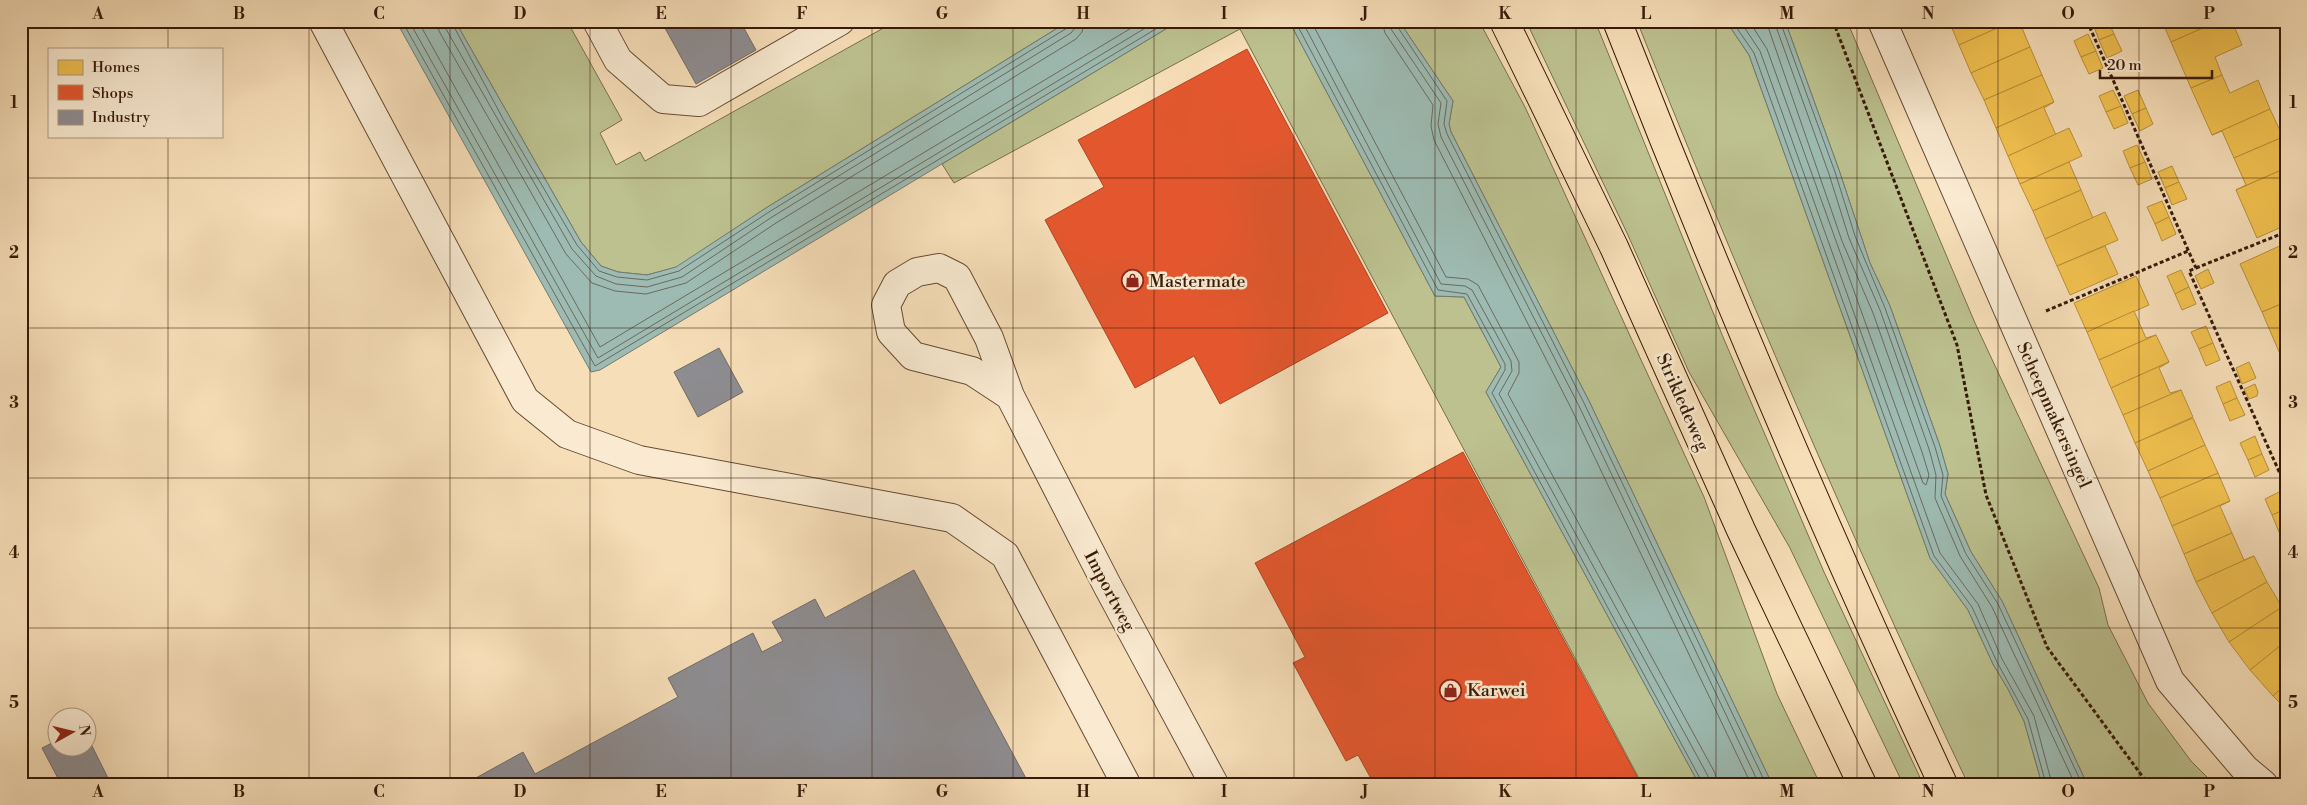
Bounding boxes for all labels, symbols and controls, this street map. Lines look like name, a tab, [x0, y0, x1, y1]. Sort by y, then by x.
text: A	[91, 4, 104, 24]
text: B	[233, 4, 245, 24]
text: C	[373, 4, 385, 24]
text: D	[514, 4, 527, 24]
text: E	[655, 4, 667, 24]
text: F	[796, 4, 808, 24]
text: G	[936, 4, 949, 24]
text: H	[1076, 4, 1090, 24]
text: I	[1221, 4, 1227, 24]
text: J	[1360, 4, 1368, 24]
text: K	[1499, 4, 1513, 24]
text: L	[1641, 4, 1652, 24]
text: M	[1780, 4, 1795, 24]
text: N	[1922, 4, 1935, 24]
text: O	[2061, 4, 2075, 24]
text: P	[2203, 4, 2215, 24]
legend	[48, 48, 222, 138]
scale bar	[2100, 48, 2212, 80]
text: 20 m	[2107, 56, 2142, 75]
text: Homes	[92, 58, 140, 77]
text: Shops	[92, 84, 133, 103]
text: 1	[10, 93, 18, 113]
text: 1	[2289, 93, 2297, 113]
text: Industry	[92, 108, 151, 127]
text: 2	[9, 243, 19, 263]
text: 2	[2288, 243, 2298, 263]
shop icon: Mastermate	[1121, 269, 1145, 293]
place label: Mastermate	[1149, 270, 1246, 293]
street label: Scheepmakersingel	[2011, 339, 2096, 493]
street label: Strikledeweg	[1651, 350, 1715, 455]
text: 3	[9, 393, 19, 413]
text: 3	[2288, 393, 2298, 413]
text: 4	[9, 543, 20, 563]
text: 4	[2288, 543, 2299, 563]
street label: Importweg	[1079, 547, 1141, 636]
shop icon: Karwei	[1439, 678, 1463, 702]
place label: Karwei	[1467, 679, 1526, 702]
text: 5	[9, 693, 19, 713]
text: 5	[2288, 693, 2298, 713]
north arrow	[48, 708, 98, 758]
text: N	[74, 724, 94, 737]
text: A	[91, 782, 104, 802]
text: B	[233, 782, 245, 802]
text: C	[373, 782, 385, 802]
text: D	[514, 782, 527, 802]
text: E	[655, 782, 667, 802]
text: F	[796, 782, 808, 802]
text: G	[936, 782, 949, 802]
text: H	[1076, 782, 1090, 802]
text: I	[1221, 782, 1227, 802]
text: J	[1360, 782, 1368, 802]
text: K	[1499, 782, 1513, 802]
text: L	[1641, 782, 1652, 802]
text: M	[1780, 782, 1795, 802]
text: N	[1922, 782, 1935, 802]
text: O	[2061, 782, 2075, 802]
text: P	[2203, 782, 2215, 802]

